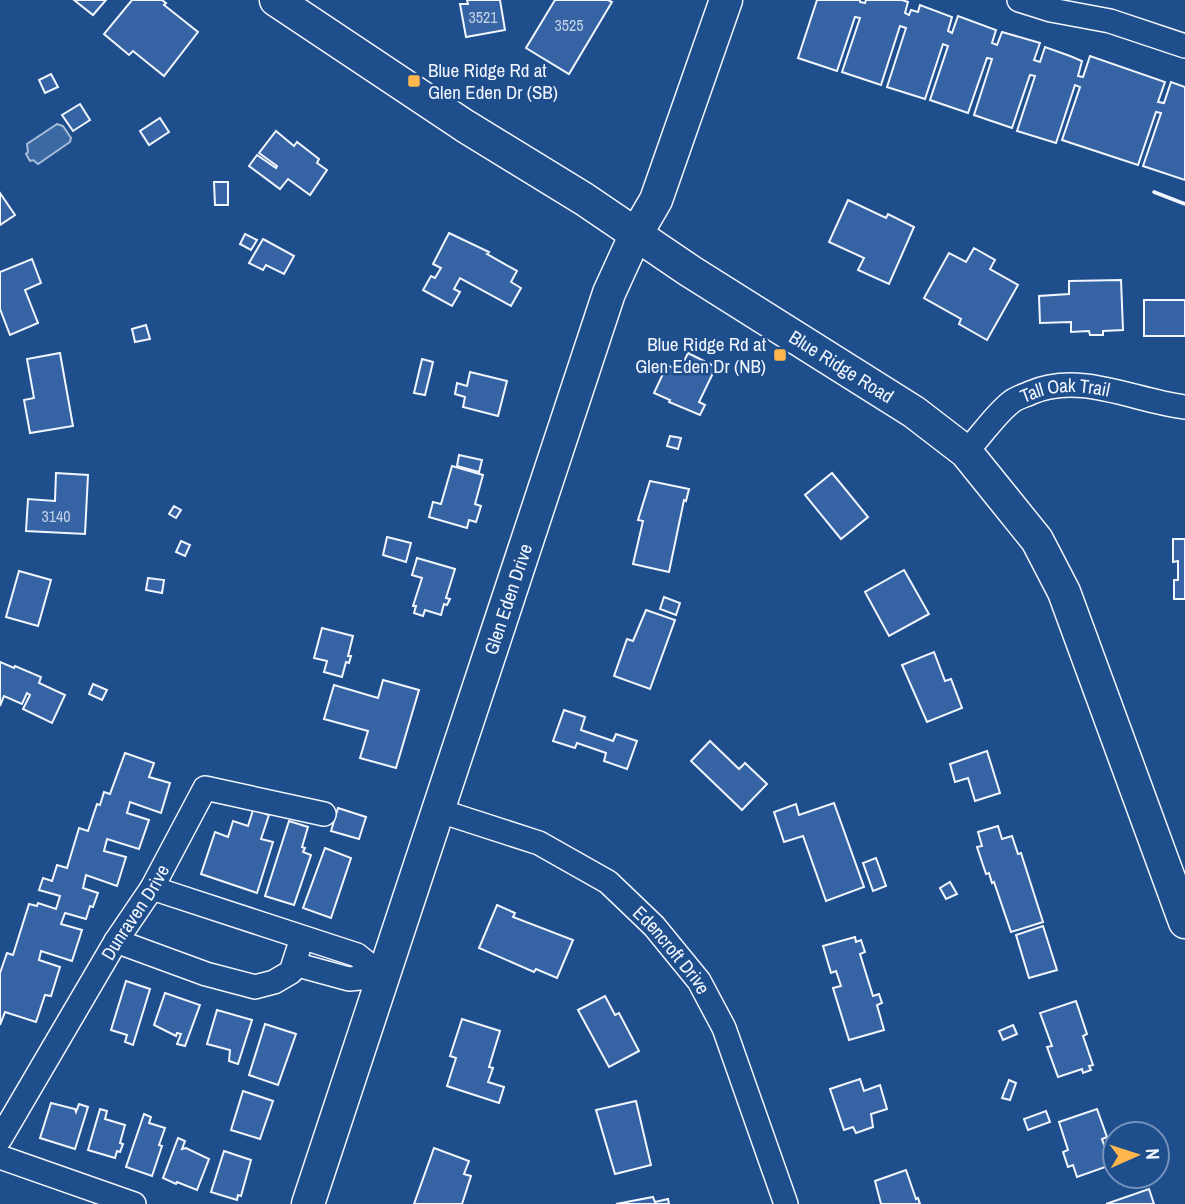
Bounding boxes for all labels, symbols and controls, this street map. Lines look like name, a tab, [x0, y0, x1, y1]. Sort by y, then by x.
house number: 3521	[468, 6, 498, 28]
house number: 3525	[554, 14, 584, 36]
place label: Blue Ridge Rd at Glen Eden Dr (SB)	[428, 57, 558, 105]
marker: Blue Ridge Rd at Glen Eden Dr (SB)	[406, 73, 422, 89]
street label: Blue Ridge Road	[784, 324, 899, 409]
place label: Blue Ridge Rd at Glen Eden Dr (NB)	[635, 331, 767, 379]
marker: Blue Ridge Rd at Glen Eden Dr (NB)	[772, 347, 788, 363]
street label: Tall Oak Trail	[1016, 372, 1113, 409]
house number: 3140	[41, 505, 71, 527]
street label: Glen Eden Drive	[477, 540, 538, 658]
street label: Dunraven Drive	[95, 860, 175, 965]
street label: Edencroft Drive	[627, 900, 717, 999]
north arrow	[1101, 1120, 1171, 1190]
text: N	[1140, 1148, 1166, 1160]

